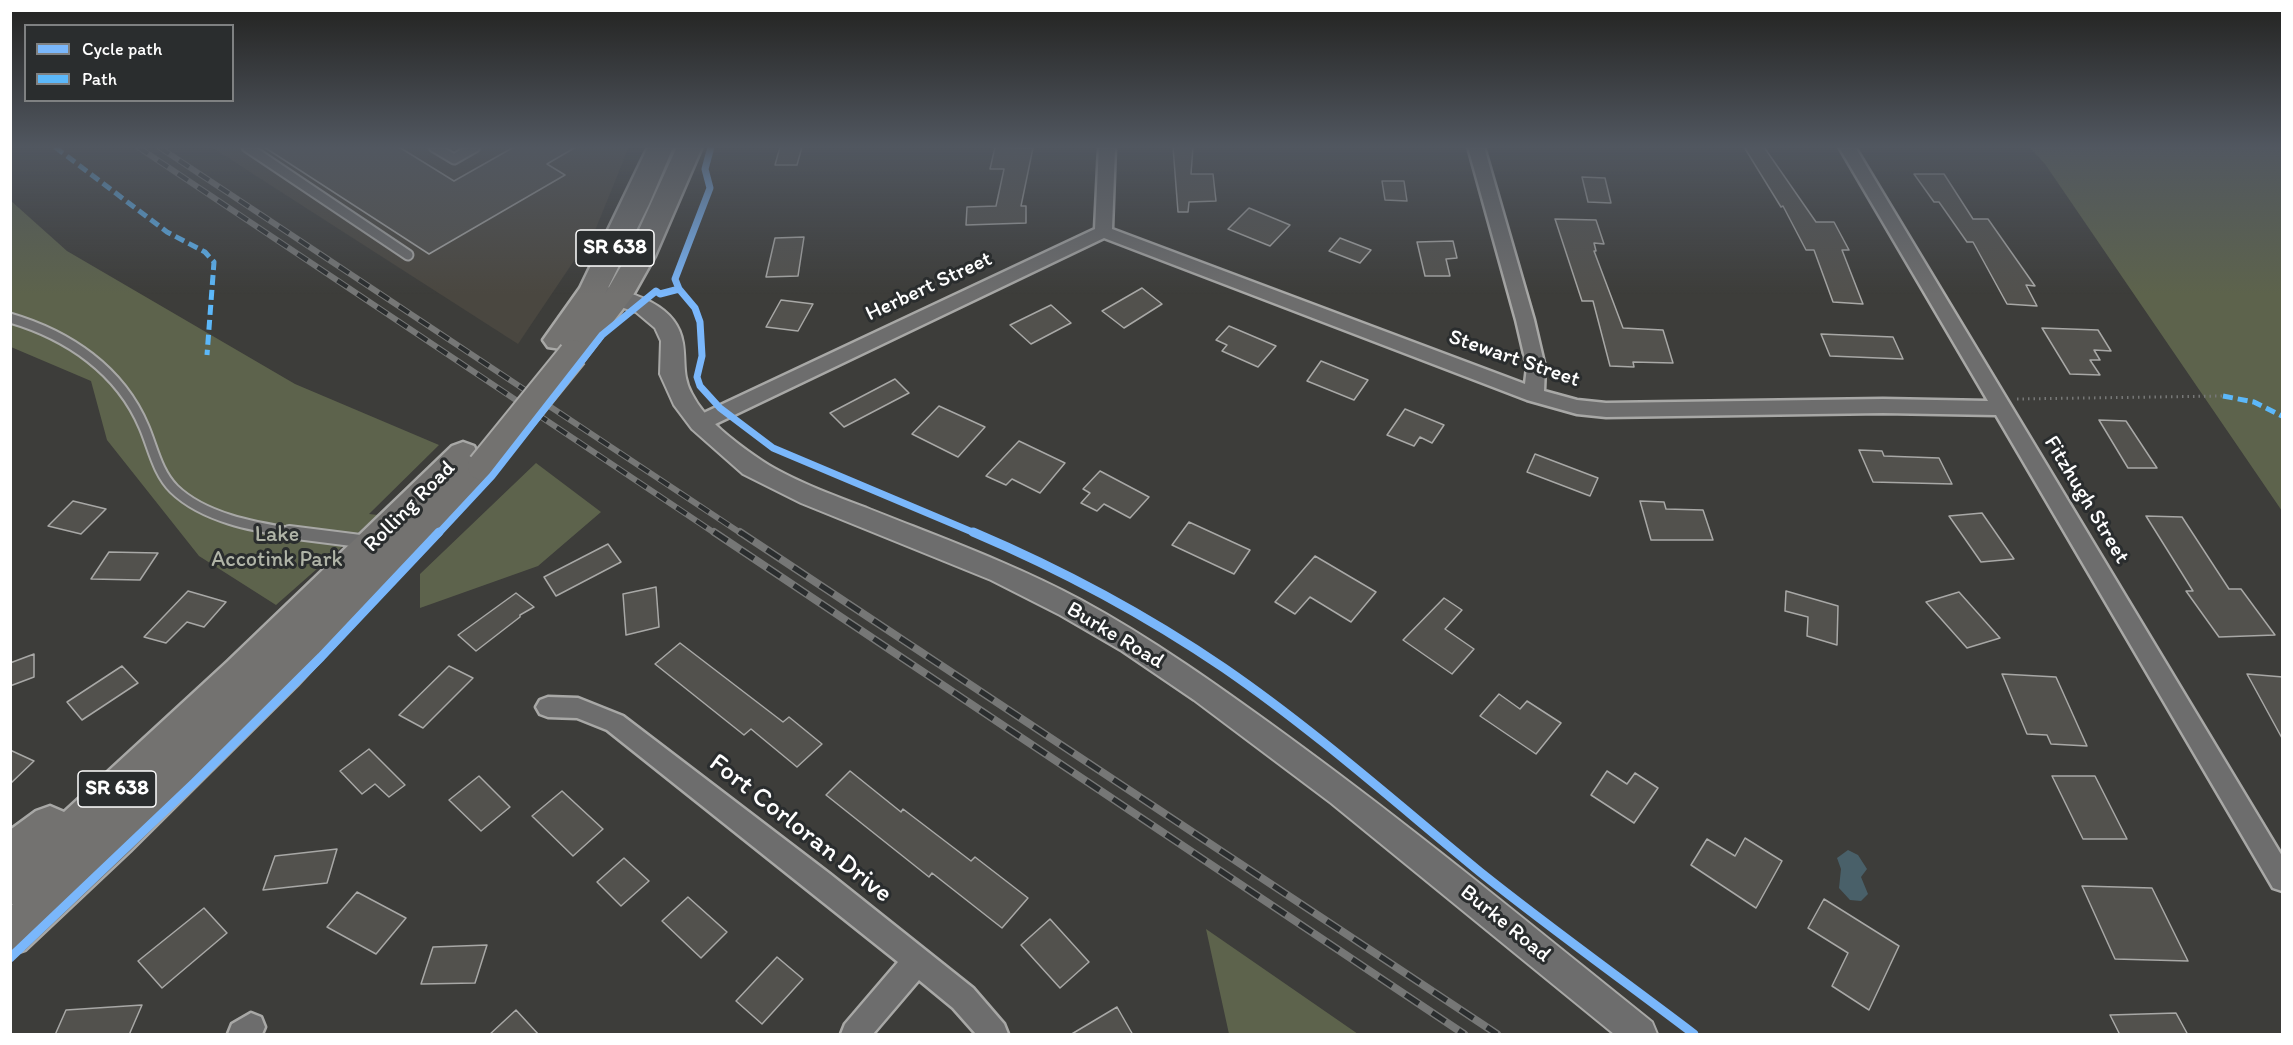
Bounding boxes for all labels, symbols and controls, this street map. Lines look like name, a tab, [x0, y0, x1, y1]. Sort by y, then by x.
legend	[24, 24, 234, 102]
text: Cycle path	[82, 38, 162, 60]
text: Path	[82, 68, 117, 90]
road number: SR 638	[576, 230, 654, 266]
street label: Herbert Street	[862, 246, 996, 328]
street label: Stewart Street	[1445, 324, 1583, 394]
street label: Fitzhugh Street	[2037, 431, 2135, 569]
street label: Rolling Road	[359, 456, 461, 558]
park label: Lake Accotink Park	[211, 522, 343, 574]
street label: Burke Road	[1061, 597, 1169, 675]
street label: Fort Corloran Drive	[702, 747, 898, 911]
road number: SR 638	[78, 771, 156, 807]
street label: Burke Road	[1454, 879, 1556, 969]

